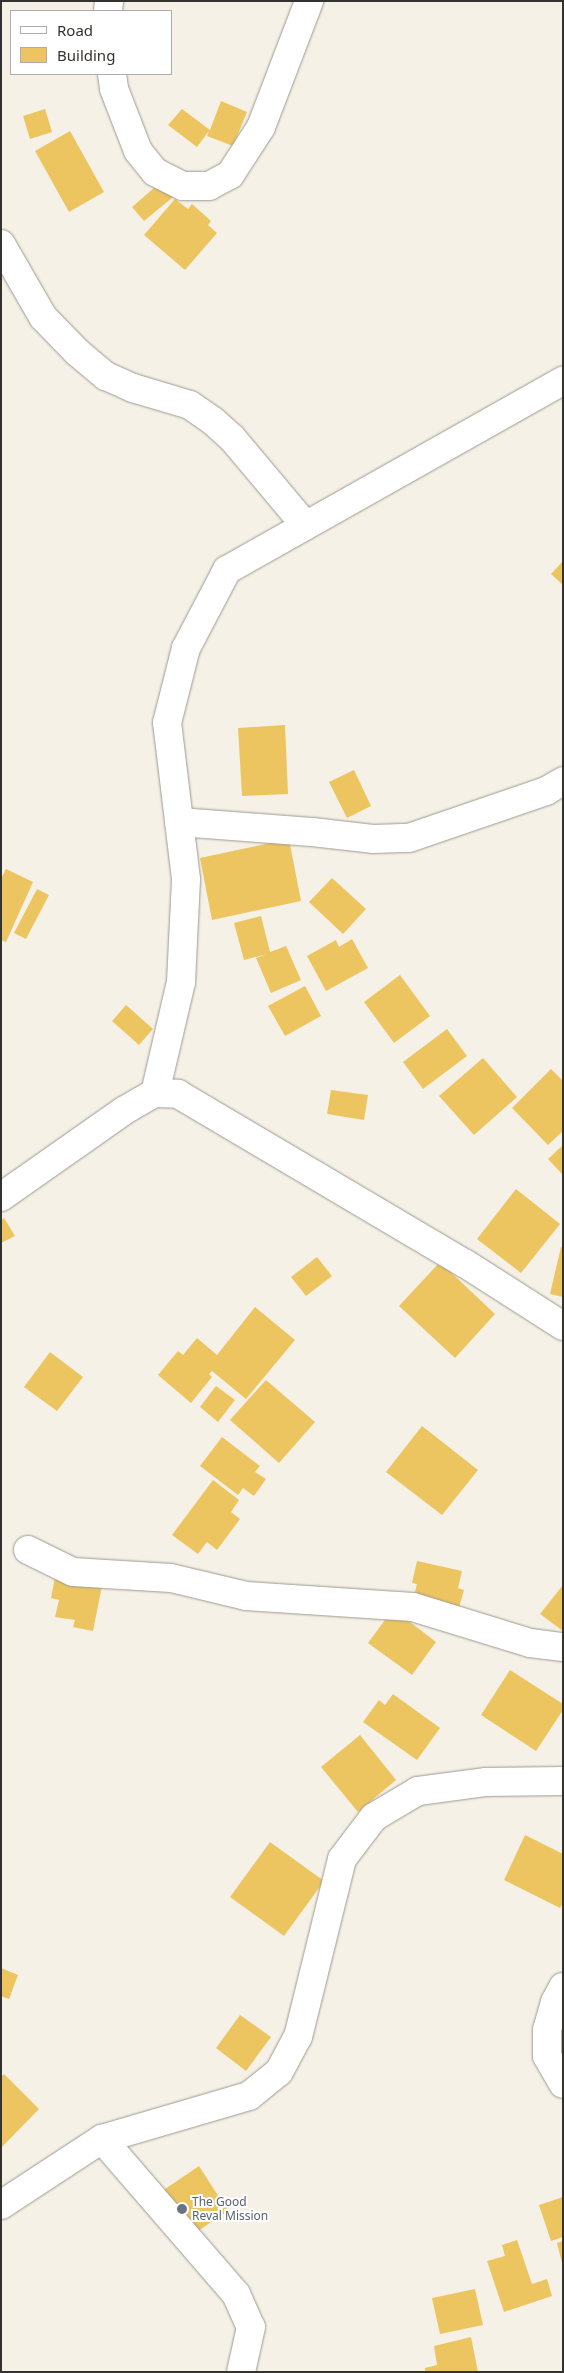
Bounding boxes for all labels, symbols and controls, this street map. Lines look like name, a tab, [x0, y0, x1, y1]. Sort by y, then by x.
legend	[10, 10, 172, 75]
text: Road	[57, 20, 93, 40]
text: Building	[57, 45, 115, 65]
place label: The Good Reval Mission	[192, 2195, 268, 2223]
marker: The Good Reval Mission	[176, 2203, 188, 2215]

